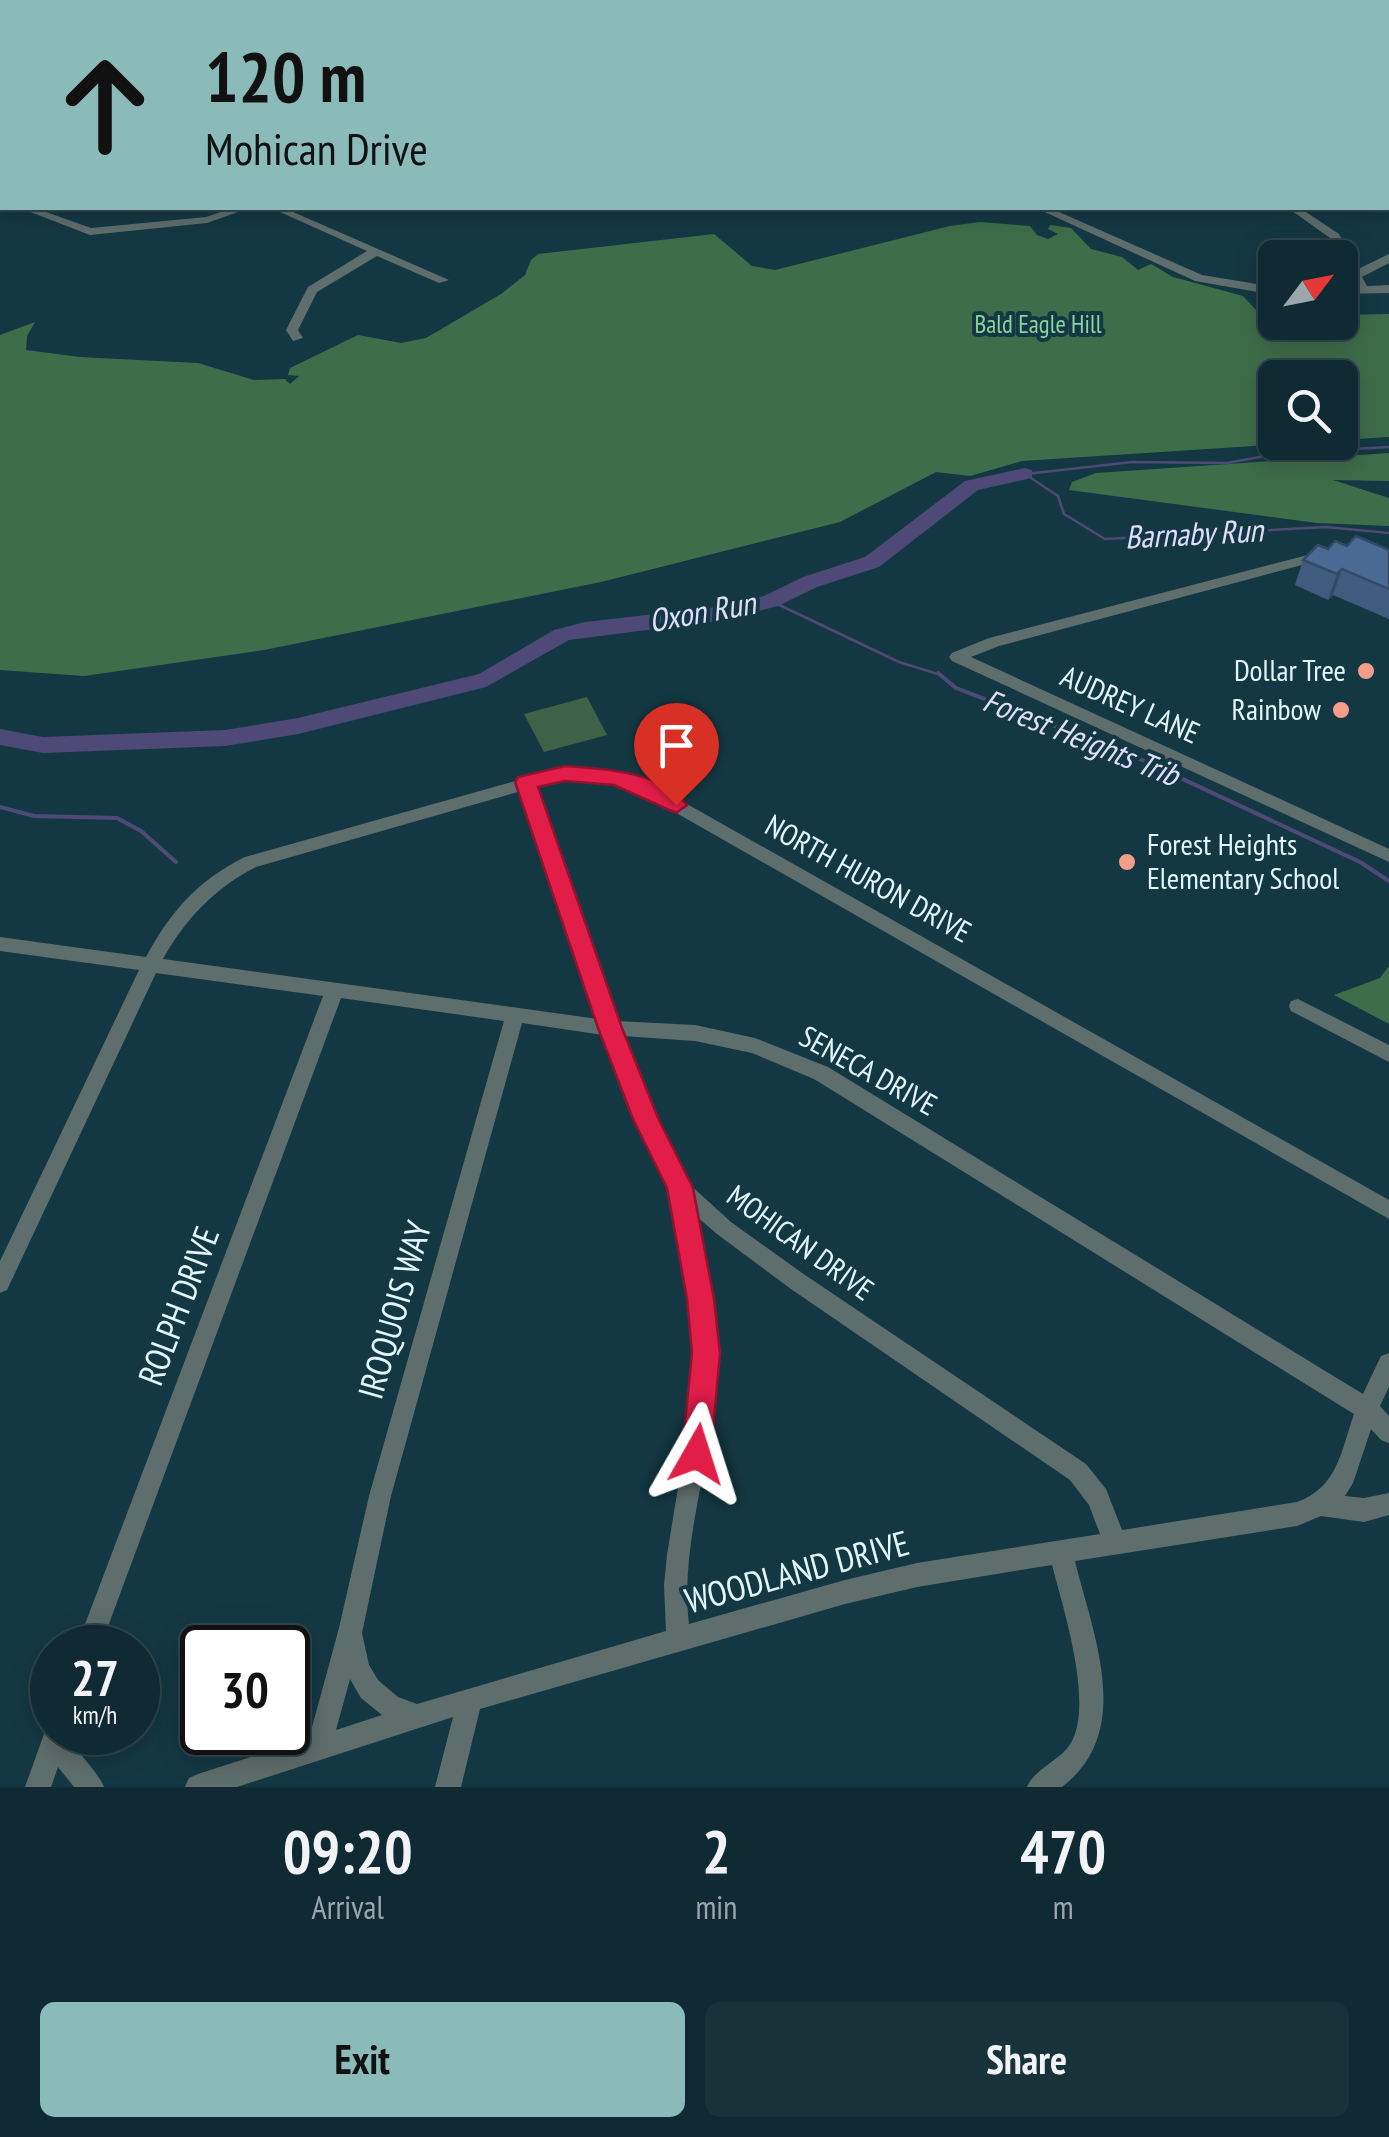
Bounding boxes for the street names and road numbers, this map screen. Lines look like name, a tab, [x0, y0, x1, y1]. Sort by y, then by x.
street label: AUDREY LANE	[1055, 656, 1206, 752]
street label: NORTH HURON DRIVE	[759, 805, 979, 950]
street label: SENECA DRIVE	[793, 1016, 944, 1123]
street label: MOHICAN DRIVE	[720, 1175, 882, 1308]
street label: IROQUOIS WAY	[347, 1215, 441, 1404]
street label: ROLPH DRIVE	[127, 1220, 229, 1391]
street label: WOODLAND DRIVE	[680, 1519, 914, 1623]

